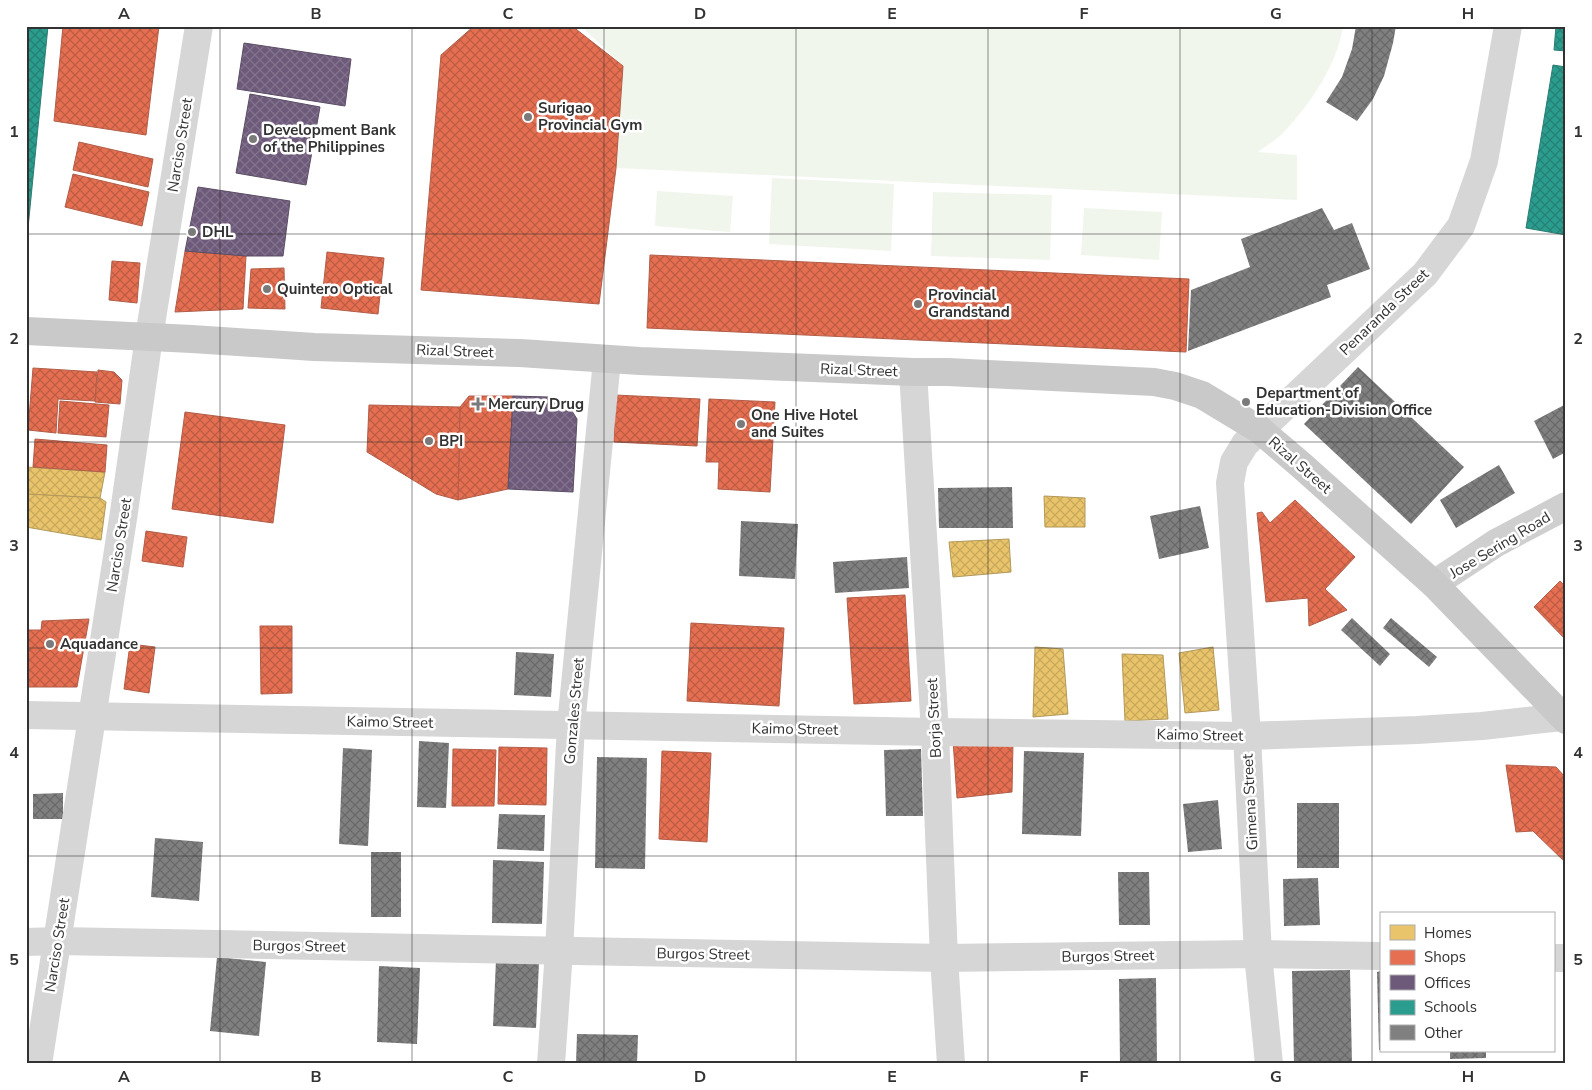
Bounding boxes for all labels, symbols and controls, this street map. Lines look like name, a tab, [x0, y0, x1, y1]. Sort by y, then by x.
text: A	[118, 3, 130, 25]
text: B	[310, 3, 322, 25]
text: C	[503, 3, 514, 25]
text: D	[694, 3, 706, 25]
text: E	[887, 3, 897, 25]
text: F	[1080, 3, 1089, 25]
text: G	[1270, 3, 1282, 25]
text: H	[1462, 3, 1474, 25]
street label: Narciso Street	[163, 96, 197, 194]
place label: Surigao Provincial Gym	[538, 98, 642, 135]
marker: Surigao Provincial Gym	[522, 111, 534, 123]
place label: Development Bank of the Philippines	[263, 120, 397, 157]
text: 1	[9, 121, 19, 143]
text: 1	[1573, 121, 1583, 143]
marker: Development Bank of the Philippines	[247, 133, 259, 145]
place label: DHL	[202, 222, 234, 242]
marker: DHL	[186, 226, 198, 238]
street label: Penaranda Street	[1335, 264, 1434, 360]
place label: Quintero Optical	[277, 279, 393, 299]
marker: Quintero Optical	[261, 283, 273, 295]
place label: Provincial Grandstand	[928, 285, 1010, 322]
marker: Provincial Grandstand	[912, 298, 924, 310]
text: 2	[9, 328, 19, 350]
text: 2	[1573, 328, 1583, 350]
street label: Rizal Street	[416, 340, 495, 362]
street label: Rizal Street	[820, 359, 899, 381]
place label: Department of Education-Division Office	[1256, 383, 1432, 420]
place label: Mercury Drug	[488, 394, 584, 414]
marker: Department of Education-Division Office	[1240, 396, 1252, 408]
marker: Mercury Drug	[472, 398, 484, 410]
place label: One Hive Hotel and Suites	[751, 405, 858, 442]
marker: One Hive Hotel and Suites	[735, 418, 747, 430]
place label: BPI	[439, 431, 463, 451]
street label: Rizal Street	[1264, 432, 1336, 498]
marker: BPI	[423, 435, 435, 447]
street label: Narciso Street	[102, 496, 136, 594]
street label: Jose Sering Road	[1445, 507, 1554, 584]
text: 3	[9, 535, 19, 557]
text: 3	[1573, 535, 1583, 557]
place label: Aquadance	[60, 634, 138, 654]
marker: Aquadance	[44, 638, 56, 650]
street label: Gonzales Street	[559, 656, 589, 765]
street label: Borja Street	[922, 677, 946, 759]
street label: Kaimo Street	[346, 711, 434, 733]
street label: Kaimo Street	[751, 718, 839, 740]
street label: Kaimo Street	[1156, 724, 1244, 746]
text: 4	[9, 742, 19, 764]
text: 4	[1573, 742, 1583, 764]
street label: Gimena Street	[1237, 753, 1263, 851]
street label: Narciso Street	[40, 896, 74, 994]
legend	[1380, 912, 1554, 1052]
text: Homes	[1424, 923, 1472, 943]
street label: Burgos Street	[252, 935, 346, 957]
street label: Burgos Street	[656, 943, 750, 965]
street label: Burgos Street	[1061, 945, 1155, 967]
text: Shops	[1424, 947, 1466, 967]
text: 5	[9, 949, 19, 971]
text: 5	[1573, 949, 1583, 971]
text: Offices	[1424, 973, 1471, 993]
text: Schools	[1424, 997, 1477, 1017]
text: Other	[1424, 1023, 1463, 1043]
text: A	[118, 1066, 130, 1088]
text: B	[310, 1066, 322, 1088]
text: C	[503, 1066, 514, 1088]
text: D	[694, 1066, 706, 1088]
text: E	[887, 1066, 897, 1088]
text: F	[1080, 1066, 1089, 1088]
text: G	[1270, 1066, 1282, 1088]
text: H	[1462, 1066, 1474, 1088]

